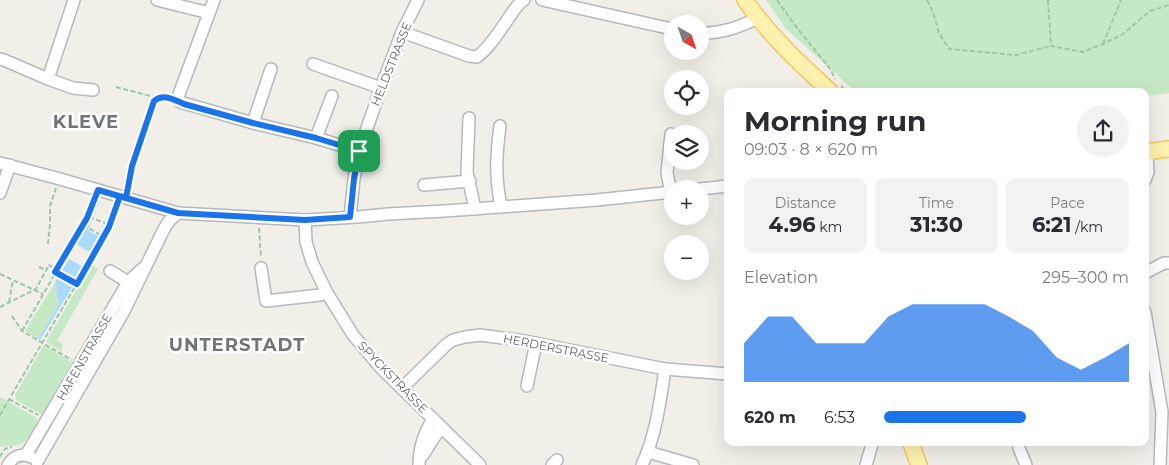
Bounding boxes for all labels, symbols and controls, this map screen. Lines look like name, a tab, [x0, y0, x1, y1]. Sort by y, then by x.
north arrow	[664, 15, 709, 60]
map controls	[664, 15, 709, 280]
street label: HELDSTRASSE	[367, 20, 415, 108]
button: locate	[664, 70, 709, 115]
text: Morning run	[744, 104, 926, 138]
button: share	[1077, 105, 1129, 157]
district label: KLEVE	[53, 111, 119, 133]
button: layers	[664, 125, 709, 170]
pin	[338, 130, 380, 172]
icon: arrive	[345, 137, 373, 165]
text: 09:03 · 8 × 620 m	[744, 140, 878, 159]
button: +	[664, 180, 709, 225]
text: Distance	[775, 194, 836, 212]
text: Time	[919, 194, 954, 212]
text: Pace	[1050, 194, 1085, 212]
text: 4.96	[769, 212, 816, 237]
text: 31:30	[910, 212, 963, 237]
text: 6:21	[1032, 212, 1071, 237]
text: km	[816, 218, 842, 236]
text: /km	[1071, 218, 1103, 236]
button: −	[664, 235, 709, 280]
text: Elevation	[744, 268, 818, 287]
text: 295–300 m	[1042, 268, 1129, 287]
street label: HAFENSTRASSE	[53, 311, 115, 403]
street label: HERDERSTRASSE	[502, 330, 610, 366]
district label: UNTERSTADT	[169, 334, 305, 356]
street label: SPYCKSTRASSE	[355, 338, 431, 416]
text: 620 m	[744, 408, 796, 427]
text: 6:53	[824, 408, 855, 427]

